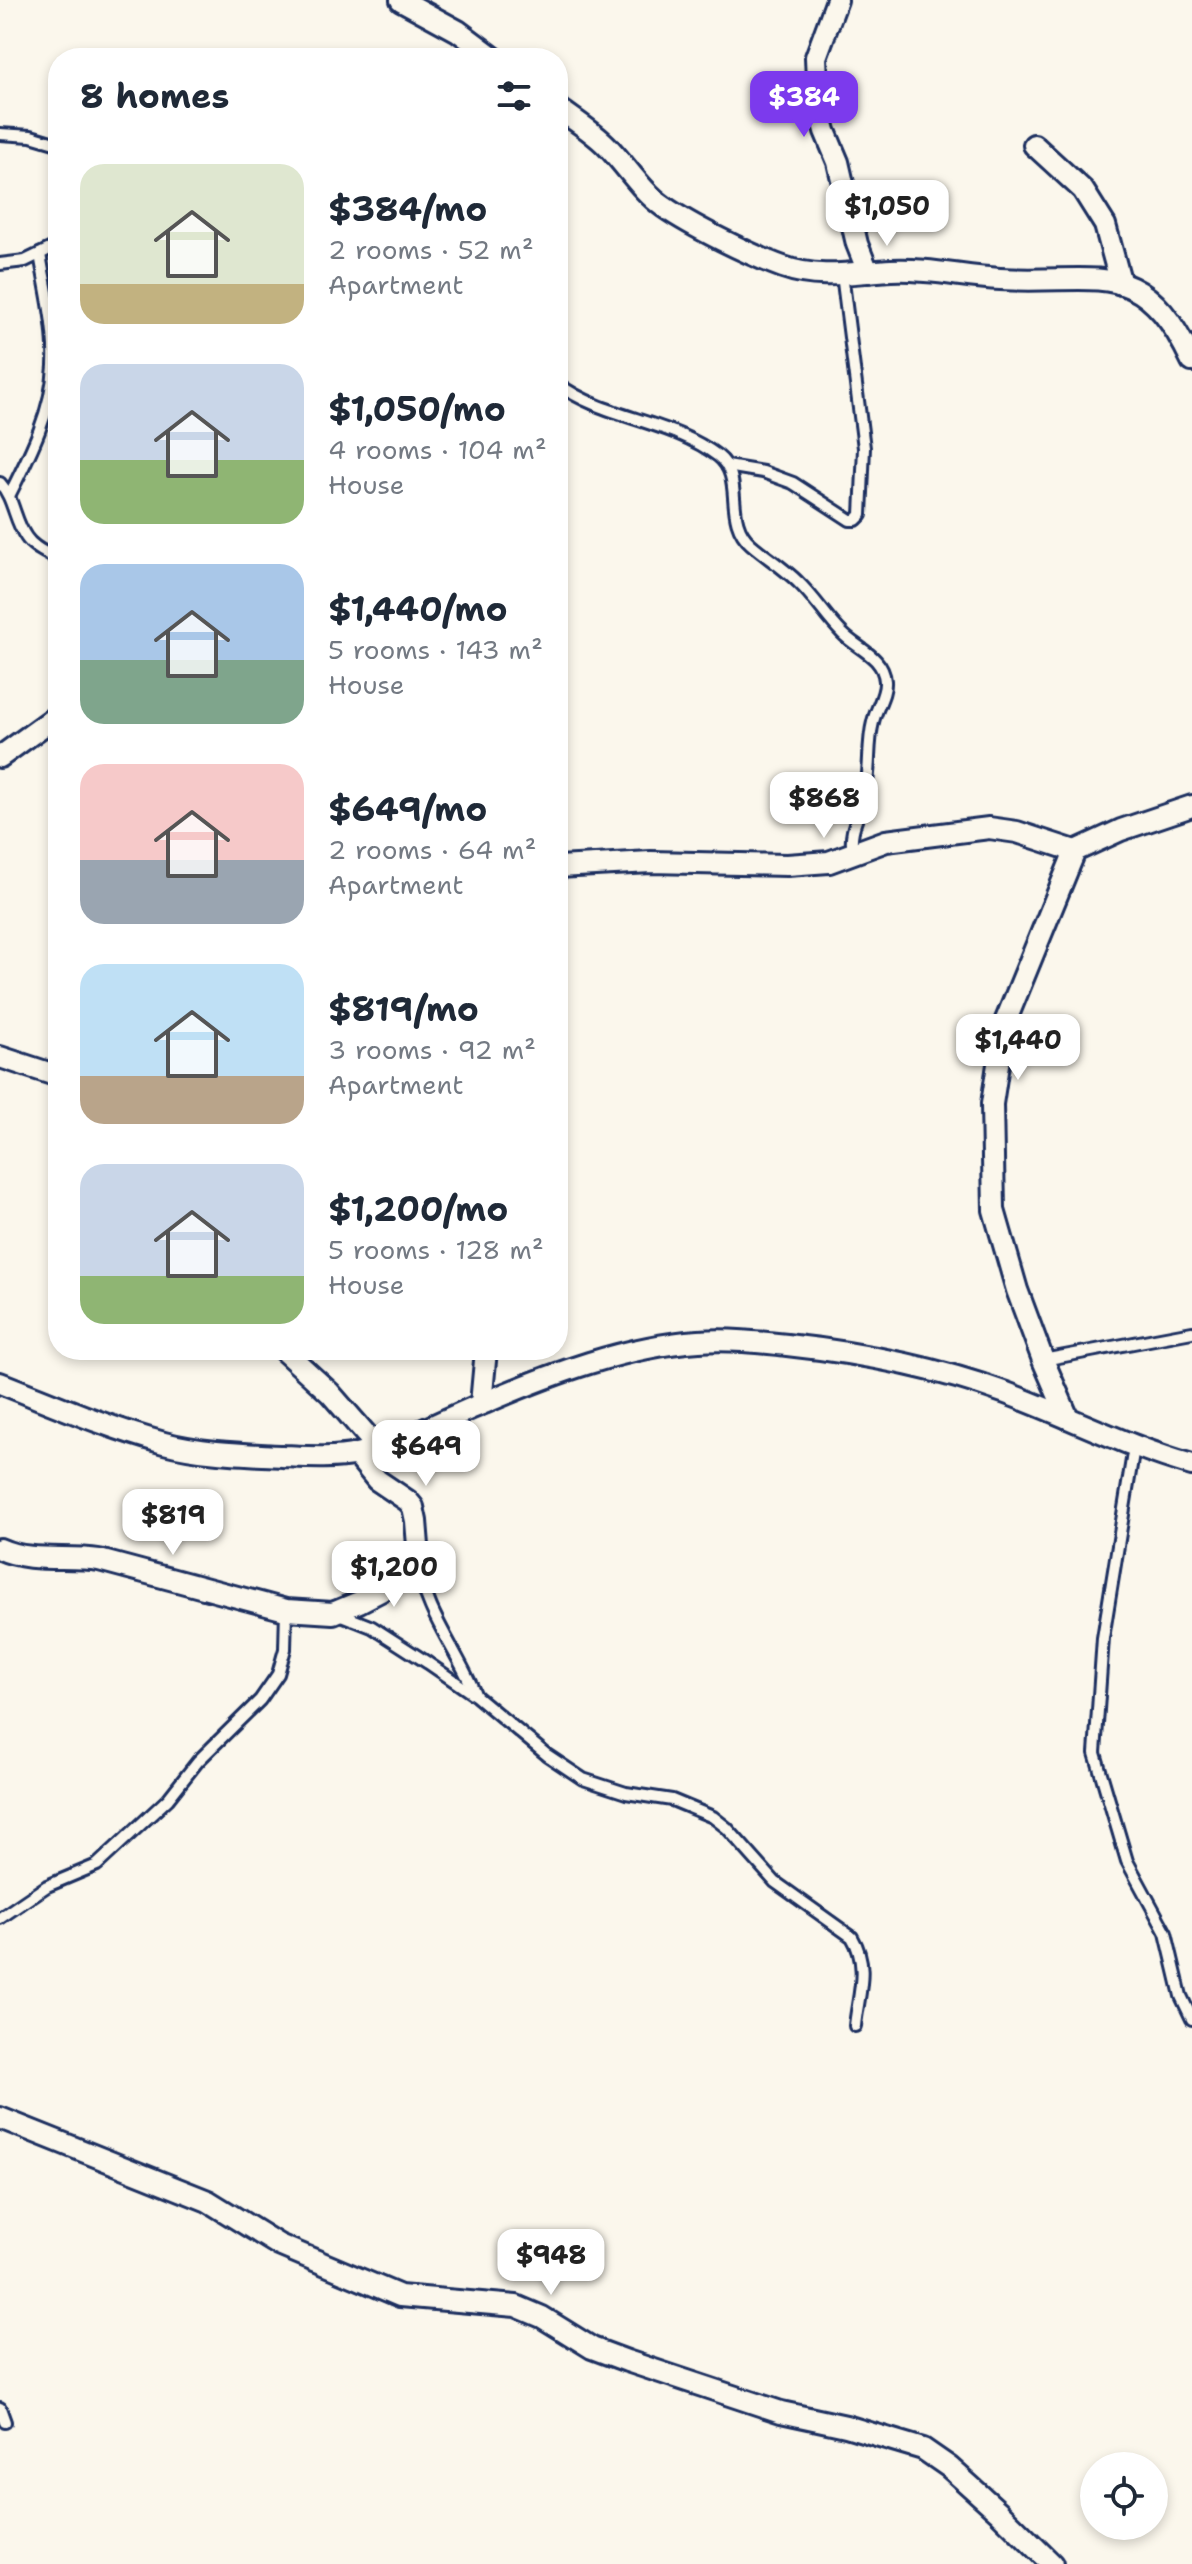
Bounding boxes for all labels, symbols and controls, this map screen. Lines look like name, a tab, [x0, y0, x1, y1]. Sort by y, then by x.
pin: $384	[757, 71, 851, 139]
text: 8 homes	[80, 73, 229, 119]
icon: filters	[492, 74, 536, 118]
text: $384	[768, 79, 840, 114]
pin: $1,050	[822, 180, 952, 248]
text: $384/mo	[328, 186, 487, 232]
text: $1,050	[844, 188, 930, 223]
icon: home	[144, 196, 240, 292]
text: 2 rooms · 52 m²	[328, 232, 534, 267]
text: Apartment	[328, 267, 464, 302]
text: $1,050/mo	[328, 386, 506, 432]
icon: home	[144, 396, 240, 492]
text: 4 rooms · 104 m²	[328, 432, 547, 467]
text: House	[328, 467, 404, 502]
text: $1,440/mo	[328, 586, 508, 632]
icon: home	[144, 596, 240, 692]
text: 5 rooms · 143 m²	[328, 632, 543, 667]
text: House	[328, 667, 404, 702]
pin: $868	[777, 772, 871, 840]
text: $868	[788, 780, 860, 815]
text: $649/mo	[328, 786, 487, 832]
icon: home	[144, 796, 240, 892]
text: 2 rooms · 64 m²	[328, 832, 536, 867]
text: Apartment	[328, 867, 464, 902]
text: $819/mo	[328, 986, 479, 1032]
icon: home	[144, 996, 240, 1092]
pin: $1,440	[953, 1014, 1083, 1082]
text: $1,440	[974, 1022, 1062, 1057]
text: 3 rooms · 92 m²	[328, 1032, 536, 1067]
text: Apartment	[328, 1067, 464, 1102]
text: $1,200/mo	[328, 1186, 508, 1232]
icon: home	[144, 1196, 240, 1292]
text: 5 rooms · 128 m²	[328, 1232, 544, 1267]
text: House	[328, 1267, 404, 1302]
pin: $649	[379, 1420, 473, 1488]
text: $649	[390, 1428, 462, 1463]
pin: $819	[126, 1489, 220, 1557]
text: $819	[140, 1497, 206, 1532]
pin: $1,200	[329, 1541, 459, 1609]
text: $1,200	[350, 1549, 438, 1584]
pin: $948	[504, 2229, 598, 2297]
text: $948	[515, 2237, 587, 2272]
map controls	[1080, 2452, 1168, 2540]
button: locate	[1080, 2452, 1168, 2540]

